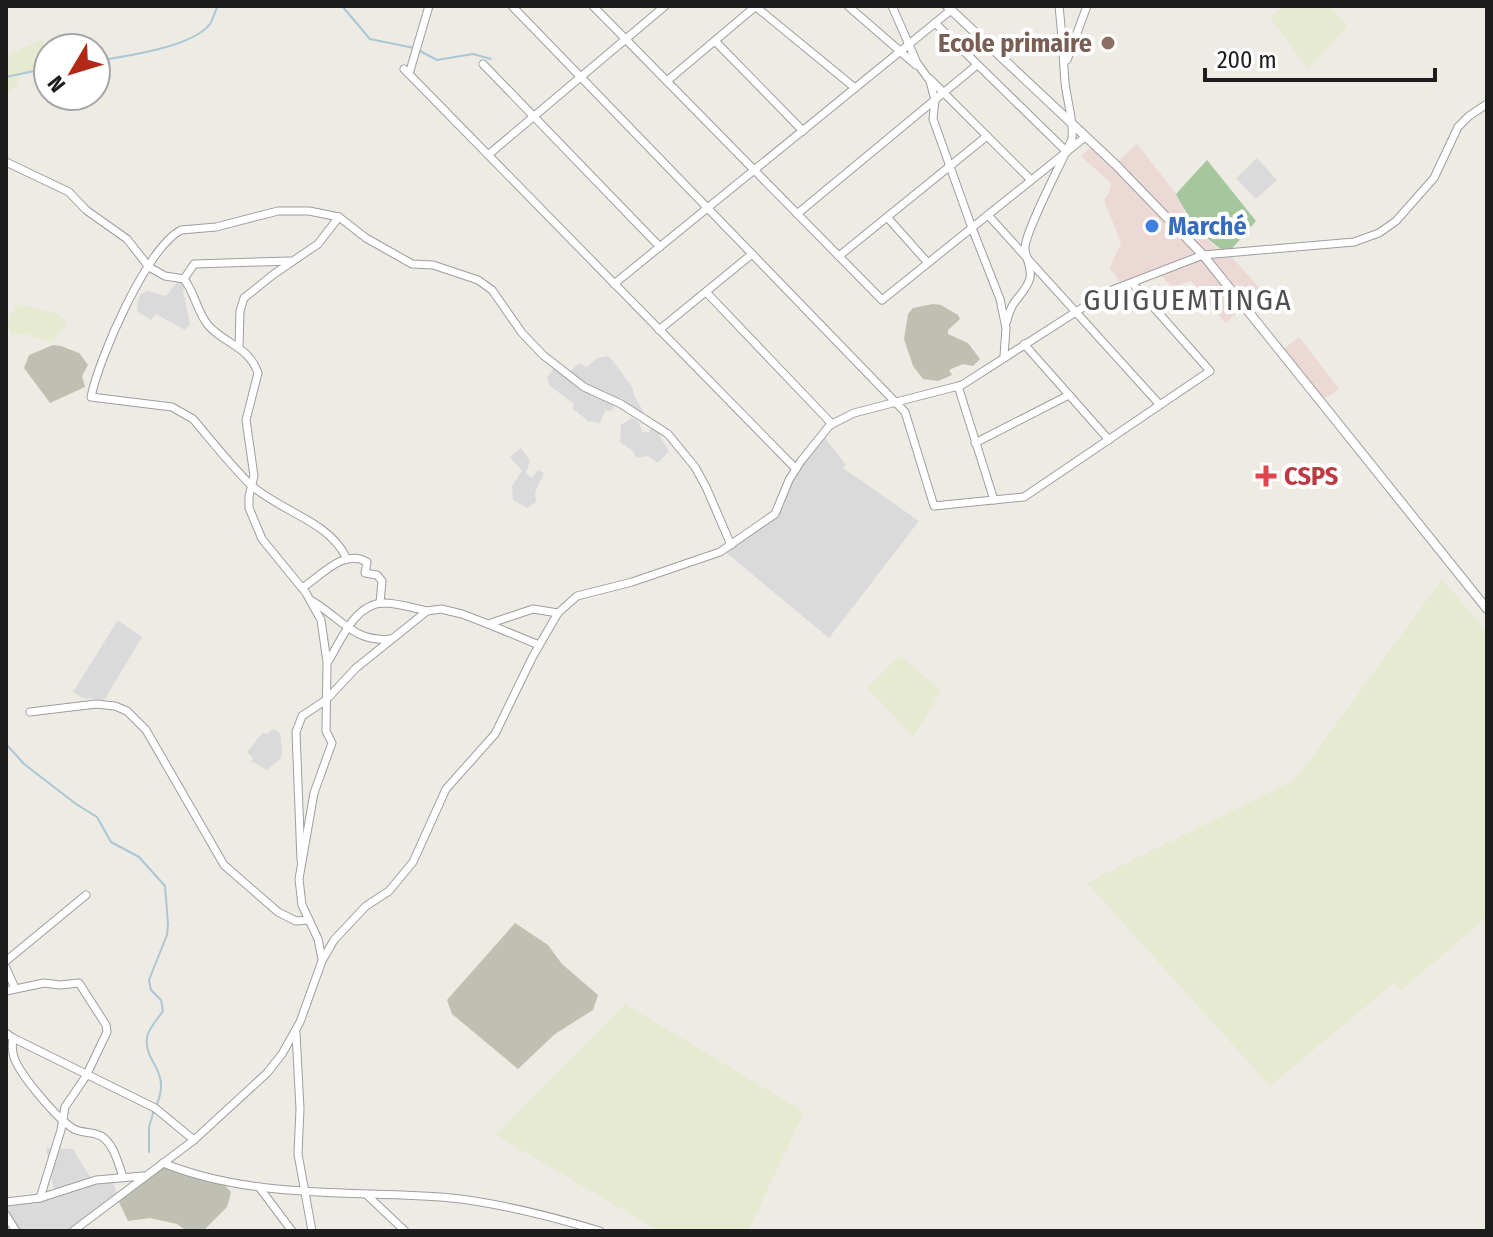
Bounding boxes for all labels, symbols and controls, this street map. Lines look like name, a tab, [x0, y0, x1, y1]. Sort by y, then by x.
place label: Ecole primaire	[938, 28, 1092, 59]
north arrow	[32, 32, 112, 112]
scale bar	[1205, 32, 1435, 82]
marker: Ecole primaire	[1099, 34, 1117, 52]
text: 200 m	[1217, 46, 1277, 74]
text: N	[42, 70, 71, 98]
place label: Marché	[1168, 211, 1247, 242]
marker: Marché	[1143, 217, 1161, 235]
district label: GUIGUEMTINGA	[1083, 282, 1293, 318]
place label: CSPS	[1284, 461, 1338, 492]
marker: CSPS	[1255, 465, 1277, 487]

